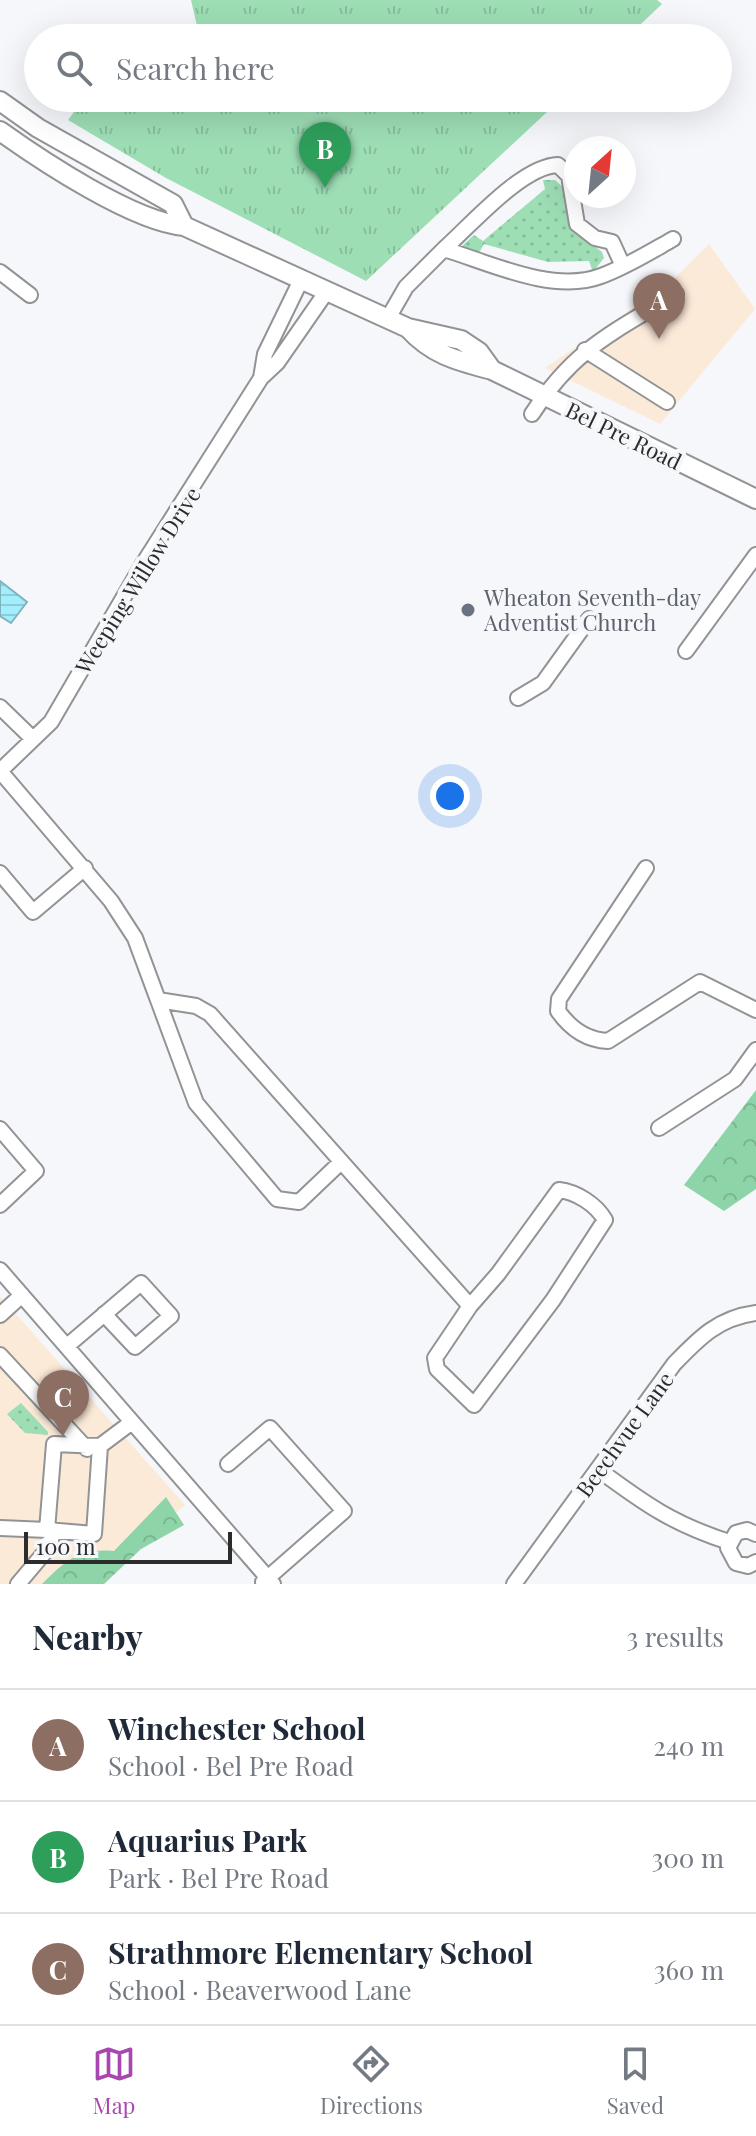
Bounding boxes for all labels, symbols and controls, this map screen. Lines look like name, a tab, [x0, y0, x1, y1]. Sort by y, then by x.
search box	[24, 24, 732, 112]
icon: search	[52, 46, 96, 90]
text: Search here	[116, 48, 275, 88]
pin: B	[299, 122, 351, 188]
north arrow	[564, 136, 636, 208]
pin: A	[633, 273, 685, 339]
street label: Bel Pre Road	[561, 394, 687, 476]
street label: Weeping Willow Drive	[67, 481, 207, 680]
place label: Wheaton Seventh-day Adventist Church	[483, 582, 701, 637]
marker: Wheaton Seventh-day Adventist Church	[459, 601, 477, 619]
your location	[430, 776, 470, 816]
street label: Beechvue Lane	[568, 1365, 680, 1503]
pin: C	[37, 1370, 89, 1436]
scale bar	[24, 1528, 232, 1564]
text: 100 m	[36, 1531, 96, 1561]
text: Nearby	[32, 1613, 143, 1659]
text: 3 results	[627, 1619, 724, 1654]
text: Winchester School	[108, 1708, 366, 1748]
text: A	[49, 1728, 67, 1763]
text: 240 m	[654, 1728, 724, 1763]
text: School · Bel Pre Road	[108, 1748, 354, 1783]
text: Aquarius Park	[108, 1820, 307, 1860]
text: B	[49, 1840, 67, 1875]
text: 300 m	[652, 1840, 724, 1875]
text: Park · Bel Pre Road	[108, 1860, 329, 1895]
text: Strathmore Elementary School	[108, 1932, 533, 1972]
text: C	[49, 1952, 67, 1987]
text: 360 m	[654, 1952, 724, 1987]
text: School · Beaverwood Lane	[108, 1972, 412, 2007]
tab: Map	[92, 2042, 136, 2120]
tab: Directions	[320, 2042, 423, 2120]
tab: Saved	[607, 2042, 664, 2120]

